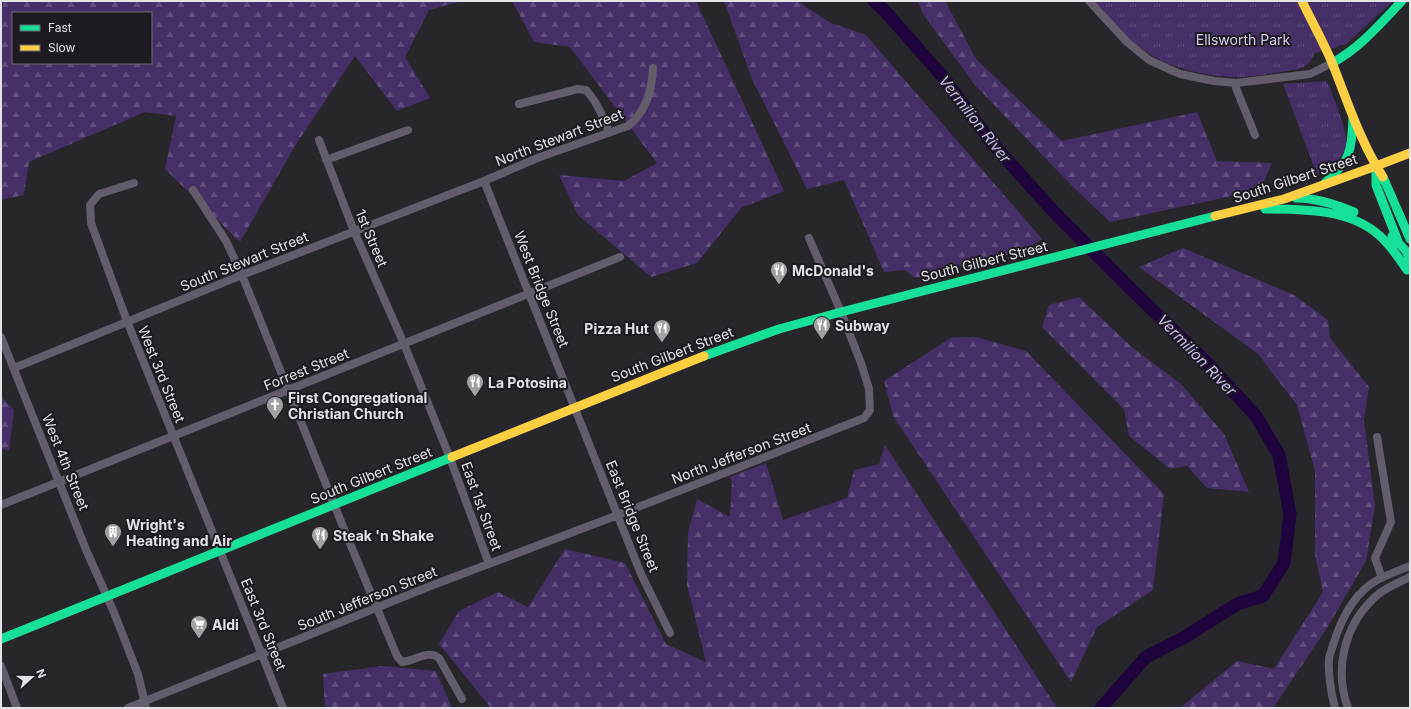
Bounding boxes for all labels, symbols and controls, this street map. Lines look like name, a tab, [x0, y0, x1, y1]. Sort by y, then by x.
legend	[12, 12, 152, 64]
text: Fast	[48, 20, 72, 35]
park label: Ellsworth Park	[1196, 31, 1291, 48]
text: Slow	[48, 40, 76, 55]
water label: Vermilion River	[935, 71, 1015, 167]
street label: North Stewart Street	[493, 105, 626, 169]
street label: South Gilbert Street	[1231, 150, 1360, 206]
street label: 1st Street	[352, 207, 392, 270]
street label: South Stewart Street	[177, 227, 311, 294]
street label: West Bridge Street	[511, 228, 573, 350]
street label: South Gilbert Street	[919, 237, 1049, 285]
restaurant icon: McDonald's	[769, 260, 789, 285]
place label: McDonald's	[792, 262, 874, 279]
water label: Vermilion River	[1153, 310, 1241, 400]
restaurant icon: Subway	[812, 315, 832, 340]
place label: Subway	[835, 317, 890, 334]
restaurant icon: Pizza Hut	[652, 318, 672, 343]
place label: Pizza Hut	[584, 320, 649, 337]
street label: West 3rd Street	[135, 323, 189, 425]
street label: South Gilbert Street	[608, 323, 736, 385]
street label: Forrest Street	[261, 344, 351, 394]
restaurant icon: La Potosina	[465, 372, 485, 397]
place label: La Potosina	[488, 374, 567, 391]
place label: First Congregational Christian Church	[288, 389, 427, 422]
church icon: First Congregational Christian Church	[265, 395, 285, 420]
street label: West 4th Street	[39, 411, 93, 513]
street label: North Jefferson Street	[669, 418, 813, 487]
street label: South Gilbert Street	[308, 443, 435, 507]
street label: East Bridge Street	[603, 458, 663, 575]
street label: East 1st Street	[458, 459, 506, 553]
place label: Wright's Heating and Air	[126, 516, 232, 549]
building icon: Wright's Heating and Air	[103, 522, 123, 547]
restaurant icon: Steak 'n Shake	[310, 525, 330, 550]
place label: Steak 'n Shake	[333, 527, 434, 544]
street label: South Jefferson Street	[295, 562, 440, 634]
street label: East 3rd Street	[238, 575, 290, 673]
supermarket icon: Aldi	[189, 614, 209, 639]
place label: Aldi	[212, 616, 239, 633]
north arrow	[12, 657, 52, 697]
text: N	[33, 667, 49, 680]

